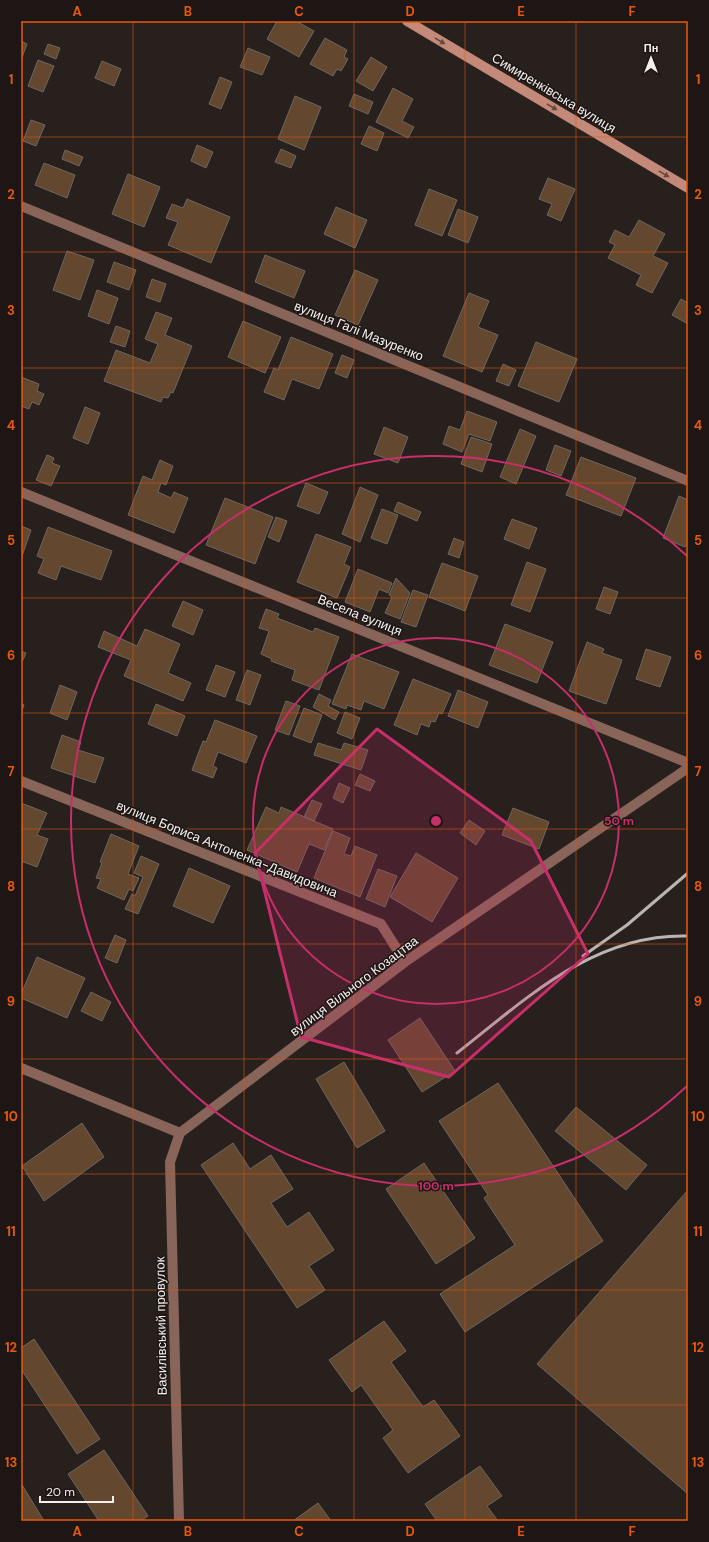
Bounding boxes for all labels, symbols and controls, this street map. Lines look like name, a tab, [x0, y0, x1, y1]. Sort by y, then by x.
text: A	[72, 3, 82, 20]
text: B	[184, 3, 192, 20]
text: C	[294, 3, 304, 20]
text: D	[405, 3, 415, 20]
text: E	[517, 3, 525, 20]
text: F	[628, 3, 636, 20]
one-way arrow	[434, 37, 446, 44]
north arrow	[631, 38, 671, 78]
text: Пн	[644, 41, 658, 55]
street label: Симиренківська вулиця	[489, 49, 619, 137]
text: 1	[9, 71, 13, 88]
text: 1	[696, 71, 700, 88]
one-way arrow	[546, 104, 558, 111]
one-way arrow	[658, 170, 670, 177]
text: 2	[7, 186, 15, 203]
text: 2	[694, 186, 702, 203]
street label: вулиця Галі Мазуренко	[292, 297, 426, 365]
text: 3	[7, 302, 15, 319]
text: 3	[694, 302, 702, 319]
text: 4	[7, 417, 15, 434]
text: 4	[694, 417, 702, 434]
text: 5	[7, 532, 15, 549]
text: 5	[694, 532, 702, 549]
street label: Весела вулиця	[315, 590, 405, 640]
text: 6	[7, 647, 15, 664]
text: 6	[694, 647, 702, 664]
text: 7	[8, 763, 15, 780]
text: 7	[695, 763, 702, 780]
street label: вулиця Бориса Антоненка-Давидовича	[114, 797, 341, 902]
text: 50 m	[604, 813, 634, 829]
centre of rings	[429, 814, 443, 828]
text: 8	[7, 878, 15, 895]
text: 8	[694, 878, 702, 895]
street label: вулиця Вільного Козацтва	[286, 932, 422, 1040]
text: 9	[7, 993, 15, 1010]
text: 9	[694, 993, 702, 1010]
text: 10	[4, 1108, 18, 1125]
text: 10	[691, 1108, 705, 1125]
text: 100 m	[418, 1178, 454, 1194]
text: 11	[6, 1223, 16, 1240]
text: 11	[693, 1223, 703, 1240]
street label: Василівський провулок	[151, 1256, 171, 1396]
text: 12	[5, 1339, 17, 1356]
text: 12	[692, 1339, 704, 1356]
text: 13	[5, 1454, 17, 1471]
text: 13	[692, 1454, 704, 1471]
scale bar	[40, 1478, 113, 1504]
text: 20 m	[46, 1484, 75, 1500]
text: A	[72, 1523, 82, 1540]
text: B	[184, 1523, 192, 1540]
text: C	[294, 1523, 304, 1540]
text: D	[405, 1523, 415, 1540]
text: E	[517, 1523, 525, 1540]
text: F	[628, 1523, 636, 1540]

